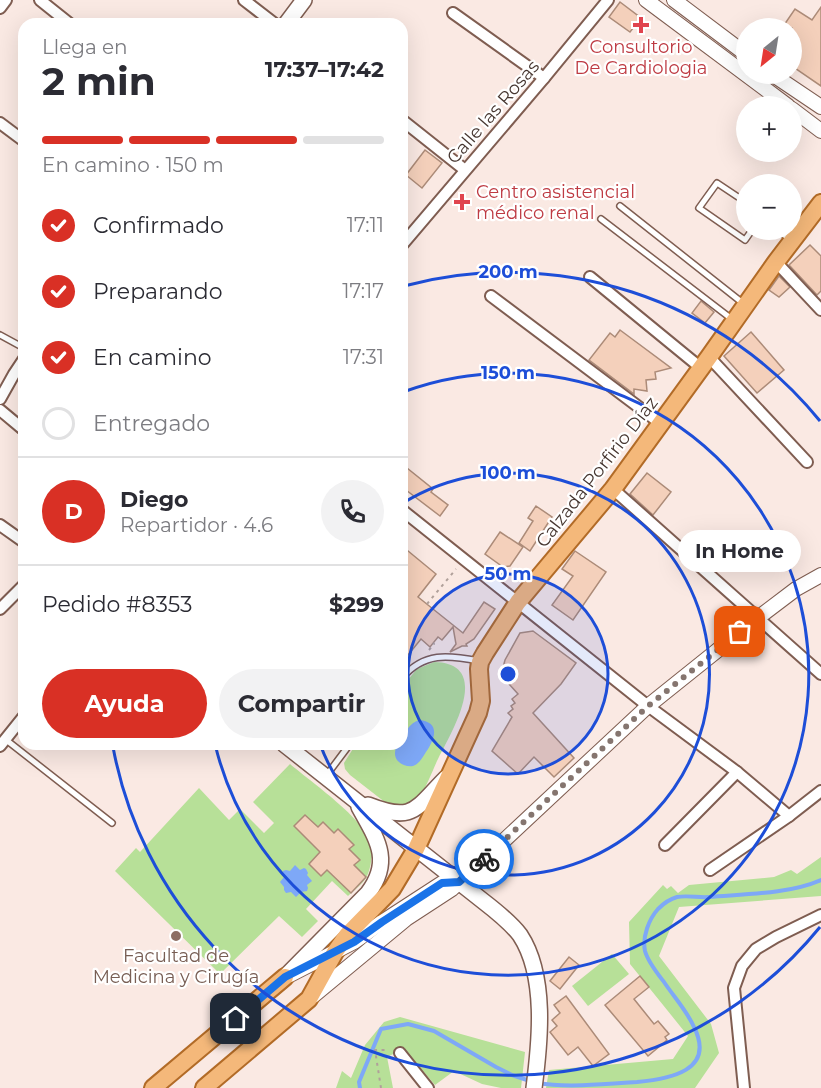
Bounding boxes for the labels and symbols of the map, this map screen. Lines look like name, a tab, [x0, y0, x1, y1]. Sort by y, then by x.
marker: Consultorio De Cardiologia	[632, 16, 650, 34]
north arrow	[736, 18, 802, 84]
place label: Consultorio De Cardiologia	[575, 36, 707, 79]
street label: Calle las Rosas	[442, 56, 544, 168]
place label: Centro asistencial médico renal	[476, 181, 635, 224]
marker: Centro asistencial médico renal	[453, 193, 471, 211]
text: 200 m	[478, 261, 538, 283]
text: 150 m	[481, 362, 535, 384]
street label: Calzada Porfirio Díaz	[531, 392, 663, 552]
text: 100 m	[480, 462, 536, 484]
callout: In Home	[678, 530, 801, 572]
text: 50 m	[485, 563, 531, 585]
pin	[714, 606, 765, 657]
centre of rings	[498, 664, 518, 684]
courier	[454, 829, 514, 889]
marker: Facultad de Medicina y Cirugía	[169, 929, 183, 943]
place label: Facultad de Medicina y Cirugía	[93, 945, 259, 988]
pin	[210, 993, 261, 1044]

